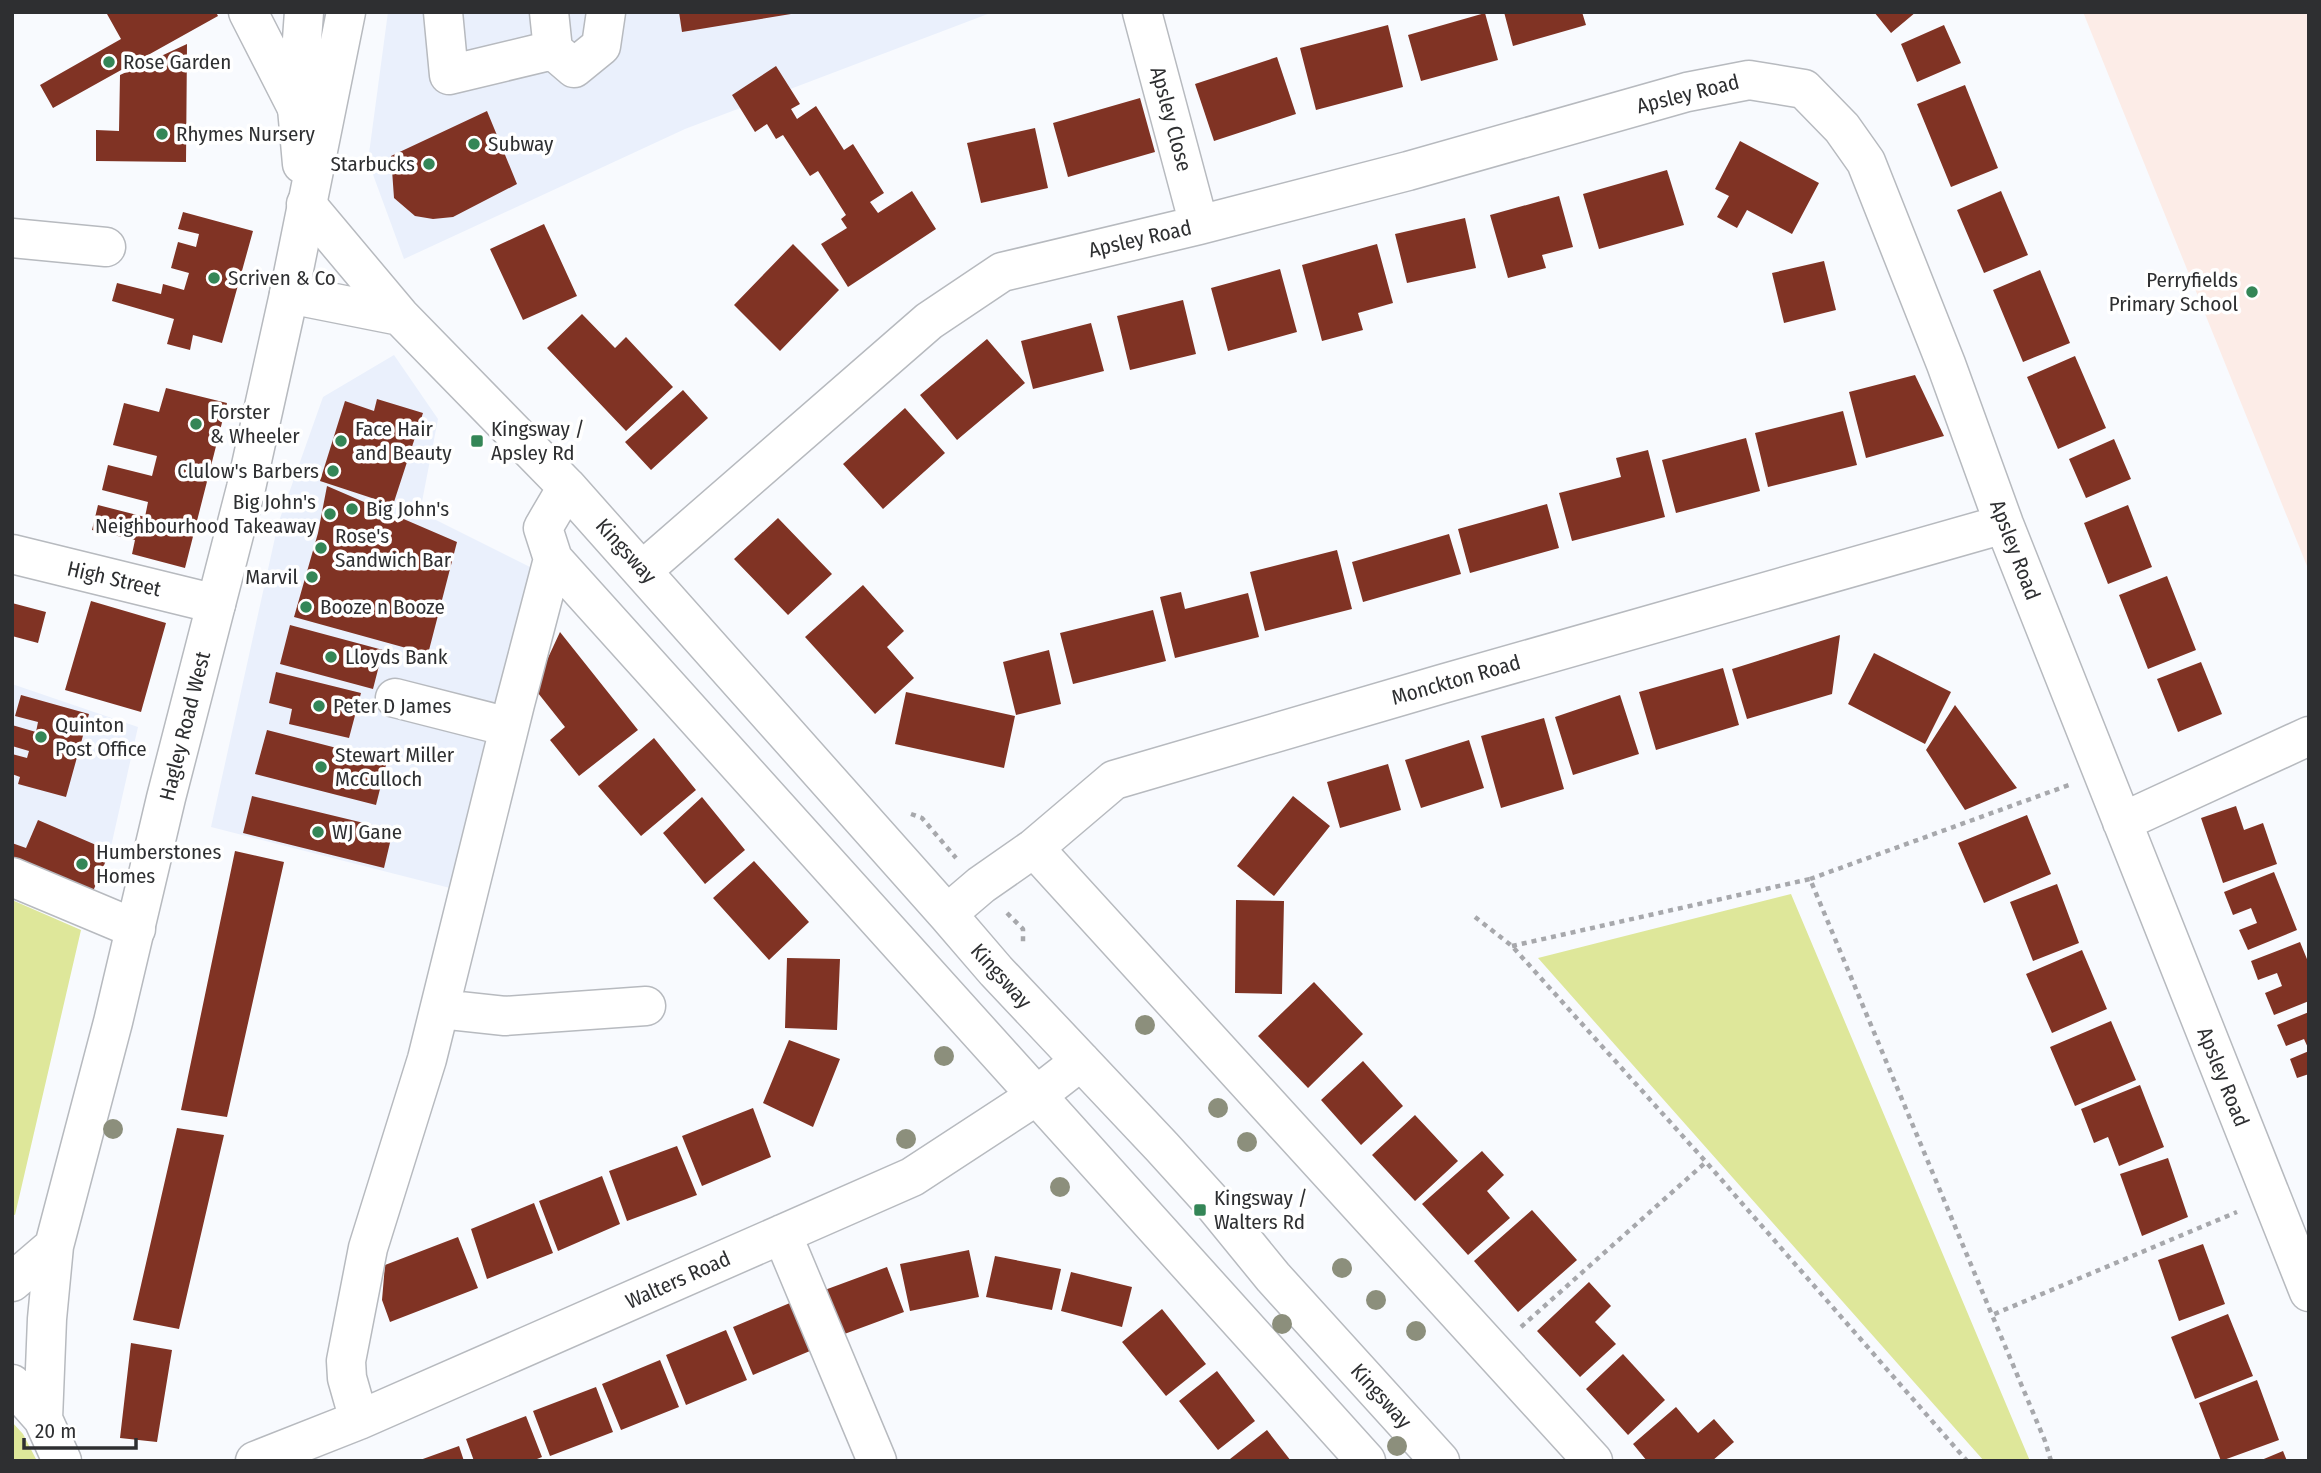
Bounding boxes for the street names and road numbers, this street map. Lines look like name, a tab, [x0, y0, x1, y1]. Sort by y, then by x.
street label: Apsley Close	[1145, 64, 1197, 174]
street label: Apsley Road	[1634, 69, 1742, 119]
street label: Apsley Road	[1086, 215, 1194, 263]
street label: Apsley Road	[1984, 496, 2046, 604]
street label: Kingsway	[590, 513, 662, 589]
street label: High Street	[65, 556, 164, 602]
street label: Hagley Road West	[154, 649, 216, 803]
street label: Monckton Road	[1389, 649, 1523, 711]
street label: Kingsway	[965, 938, 1037, 1014]
street label: Apsley Road	[2191, 1024, 2255, 1130]
street label: Walters Road	[621, 1245, 735, 1315]
street label: Kingsway	[1345, 1358, 1417, 1434]

